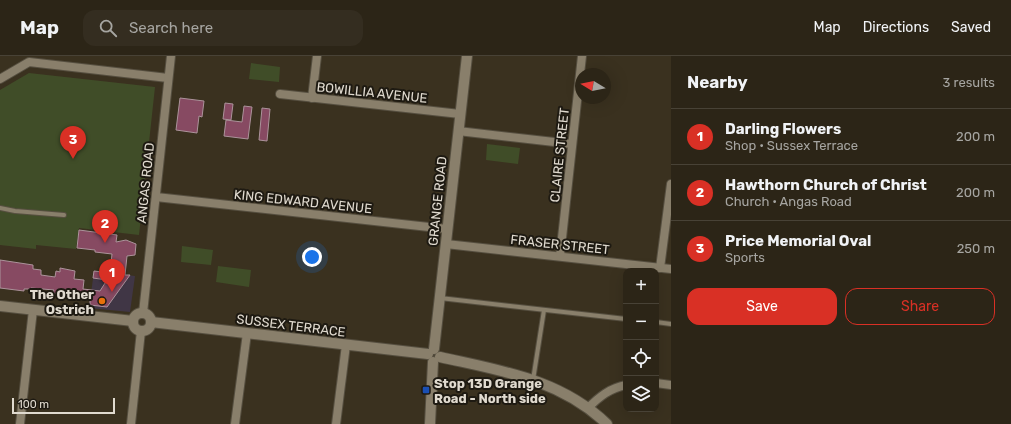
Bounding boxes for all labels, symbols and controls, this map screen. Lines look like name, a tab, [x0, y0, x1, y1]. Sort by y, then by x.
search box	[83, 10, 363, 46]
text: Map	[20, 16, 59, 39]
icon: search	[97, 17, 119, 39]
text: Search here	[129, 19, 213, 37]
text: Map	[814, 19, 841, 36]
text: Directions	[863, 19, 929, 36]
text: Saved	[951, 19, 991, 36]
north arrow	[575, 68, 611, 104]
text: Nearby	[687, 72, 748, 92]
text: 3 results	[943, 75, 995, 90]
street label: BOWILLIA AVENUE	[316, 79, 428, 106]
street label: CLAIRE STREET	[547, 106, 572, 203]
text: Darling Flowers	[725, 120, 841, 138]
pin: 3	[60, 126, 86, 159]
text: 1	[697, 129, 703, 144]
text: 200 m	[956, 129, 995, 144]
text: Shop · Sussex Terrace	[725, 138, 858, 153]
street label: ANGAS ROAD	[134, 142, 157, 224]
street label: GRANGE ROAD	[425, 156, 450, 247]
text: Hawthorn Church of Christ	[725, 176, 927, 194]
text: 2	[696, 185, 704, 200]
text: 200 m	[956, 185, 995, 200]
street label: KING EDWARD AVENUE	[233, 187, 373, 216]
text: Church · Angas Road	[725, 194, 852, 209]
pin: 2	[92, 210, 118, 243]
street label: FRASER STREET	[510, 232, 611, 257]
text: Price Memorial Oval	[725, 232, 871, 250]
text: 3	[696, 241, 704, 256]
text: 250 m	[957, 241, 995, 256]
your location	[302, 247, 322, 267]
text: Sports	[725, 250, 765, 265]
pin: 1	[99, 259, 125, 292]
map controls	[623, 268, 659, 412]
button: +	[623, 268, 659, 304]
place label: The Other Ostrich	[30, 287, 94, 317]
button: Save	[687, 288, 837, 325]
button: Share	[845, 288, 995, 325]
marker: The Other Ostrich	[97, 296, 107, 306]
button: −	[623, 304, 659, 340]
street label: SUSSEX TERRACE	[236, 311, 346, 340]
button: locate	[623, 340, 659, 376]
place label: Stop 13D Grange Road - North side	[434, 376, 546, 406]
button: layers	[623, 376, 659, 412]
marker: Stop 13D Grange Road - North side	[421, 385, 431, 395]
scale bar	[12, 396, 115, 415]
text: 100 m	[18, 398, 49, 411]

